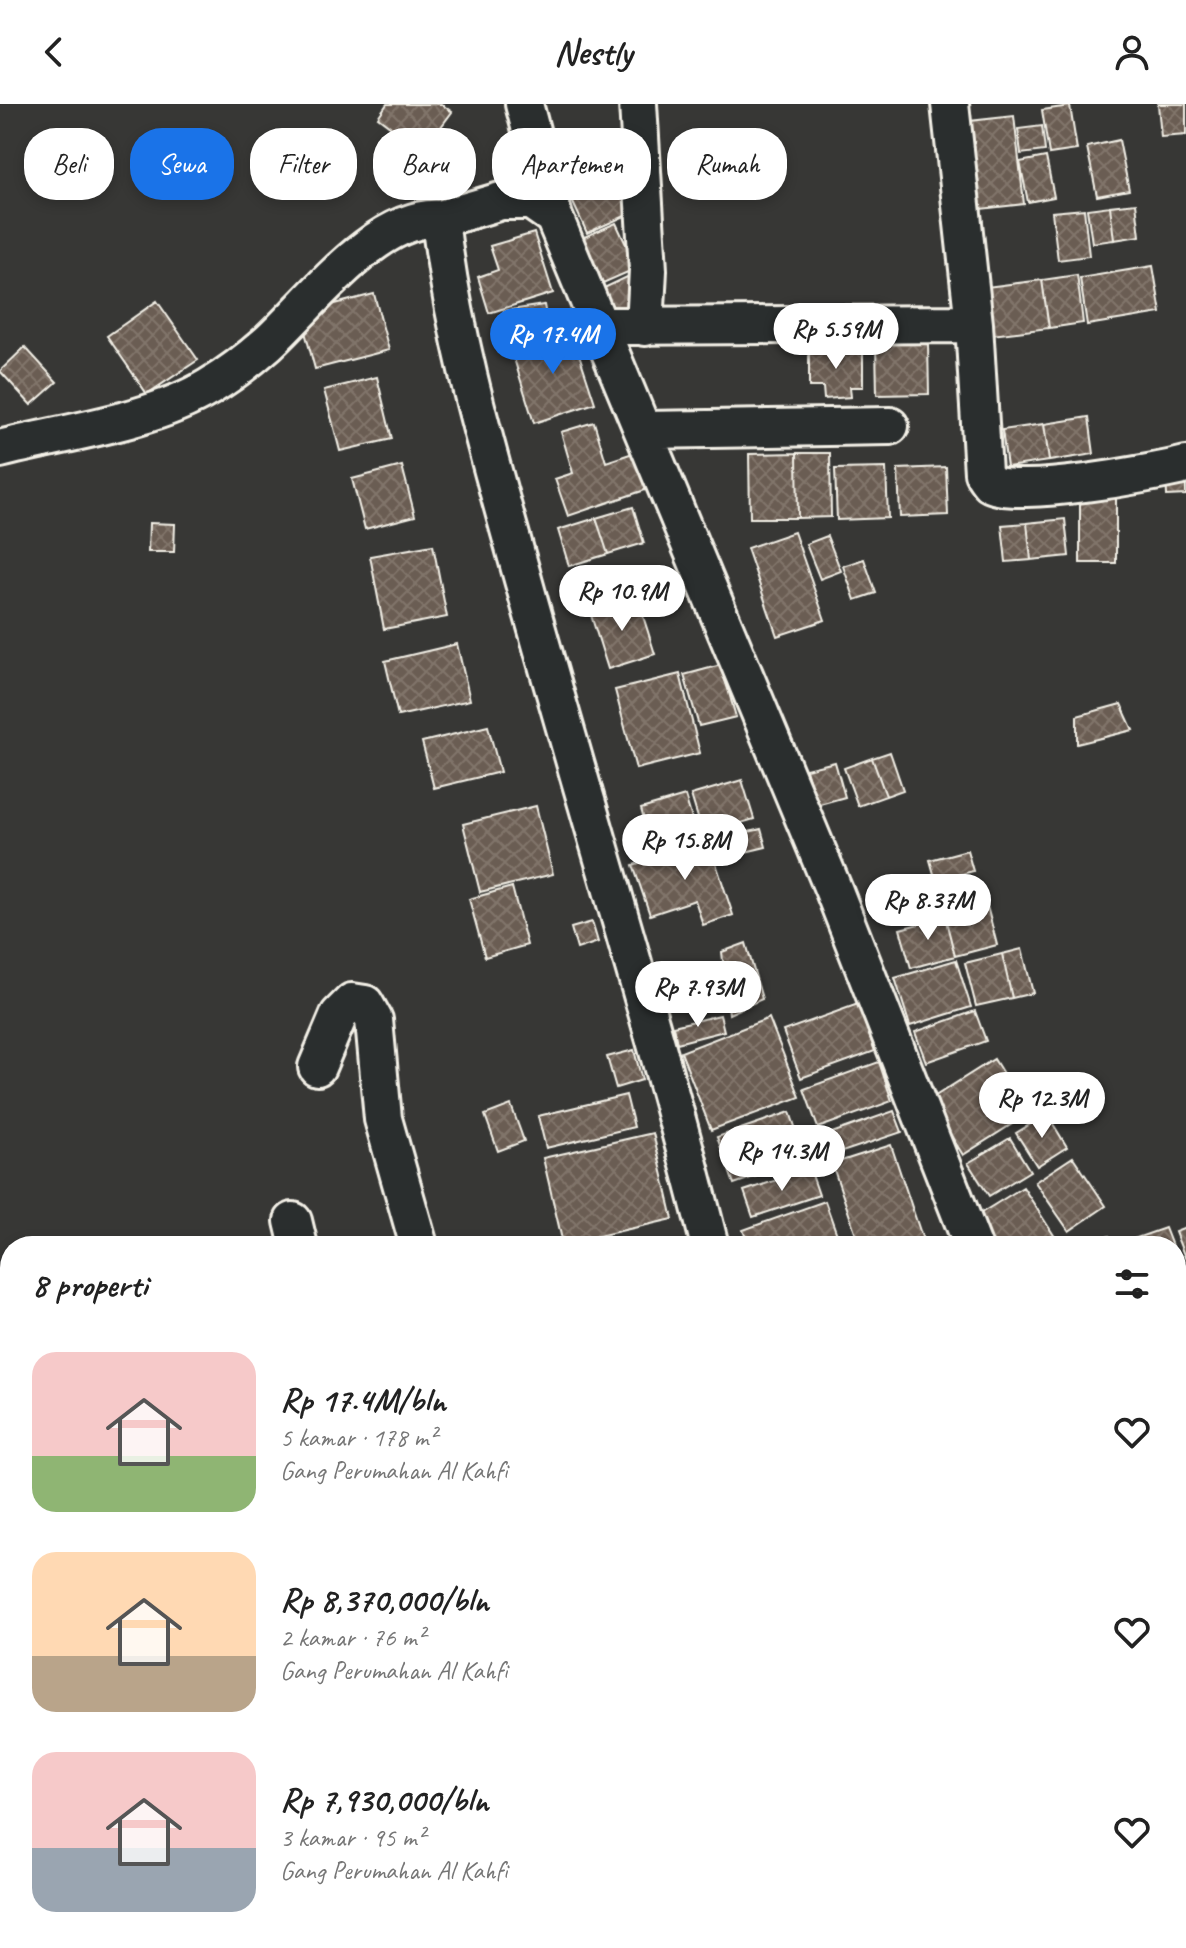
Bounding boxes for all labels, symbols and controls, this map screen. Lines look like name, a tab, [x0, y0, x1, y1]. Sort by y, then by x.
text: Nestly	[554, 29, 632, 75]
icon: back	[32, 30, 76, 74]
icon: person	[1110, 30, 1154, 74]
chip: Beli	[24, 128, 114, 200]
chip: Sewa	[130, 128, 234, 200]
chip: Filter	[250, 128, 357, 200]
chip: Baru	[373, 128, 476, 200]
chip: Apartemen	[492, 128, 651, 200]
chip: Rumah	[667, 128, 787, 200]
pin: Rp 5.59M	[753, 303, 919, 371]
pin: Rp 17.4M	[470, 308, 636, 376]
text: Rp 5.59M	[792, 312, 880, 345]
text: Rp 17.4M	[508, 317, 598, 350]
pin: Rp 10.9M	[539, 565, 705, 633]
text: Rp 10.9M	[577, 574, 667, 607]
pin: Rp 15.8M	[602, 814, 768, 882]
text: Rp 15.8M	[640, 823, 730, 856]
pin: Rp 8.37M	[845, 874, 1011, 942]
text: Rp 8.37M	[883, 883, 973, 916]
pin: Rp 7.93M	[615, 961, 781, 1029]
text: Rp 7.93M	[653, 970, 743, 1003]
pin: Rp 12.3M	[959, 1072, 1125, 1140]
text: Rp 12.3M	[997, 1081, 1087, 1114]
pin: Rp 14.3M	[699, 1125, 865, 1193]
text: Rp 14.3M	[737, 1134, 827, 1167]
icon: filters	[1110, 1262, 1154, 1306]
text: 8 properti	[32, 1263, 147, 1306]
text: Rp 17.4M/bln	[280, 1378, 446, 1421]
icon: home	[96, 1384, 192, 1480]
icon: heart	[1110, 1410, 1154, 1454]
text: 5 kamar · 178 m²	[280, 1421, 436, 1454]
text: Gang Perumahan Al Kahfi	[280, 1454, 507, 1487]
text: Rp 8,370,000/bln	[280, 1578, 489, 1621]
icon: home	[96, 1584, 192, 1680]
icon: heart	[1110, 1610, 1154, 1654]
text: 2 kamar · 76 m²	[280, 1621, 425, 1654]
text: Gang Perumahan Al Kahfi	[280, 1654, 507, 1687]
text: Rp 7,930,000/bln	[280, 1778, 488, 1821]
icon: home	[96, 1784, 192, 1880]
icon: heart	[1110, 1810, 1154, 1854]
text: 3 kamar · 95 m²	[280, 1821, 425, 1854]
text: Gang Perumahan Al Kahfi	[280, 1854, 507, 1887]

